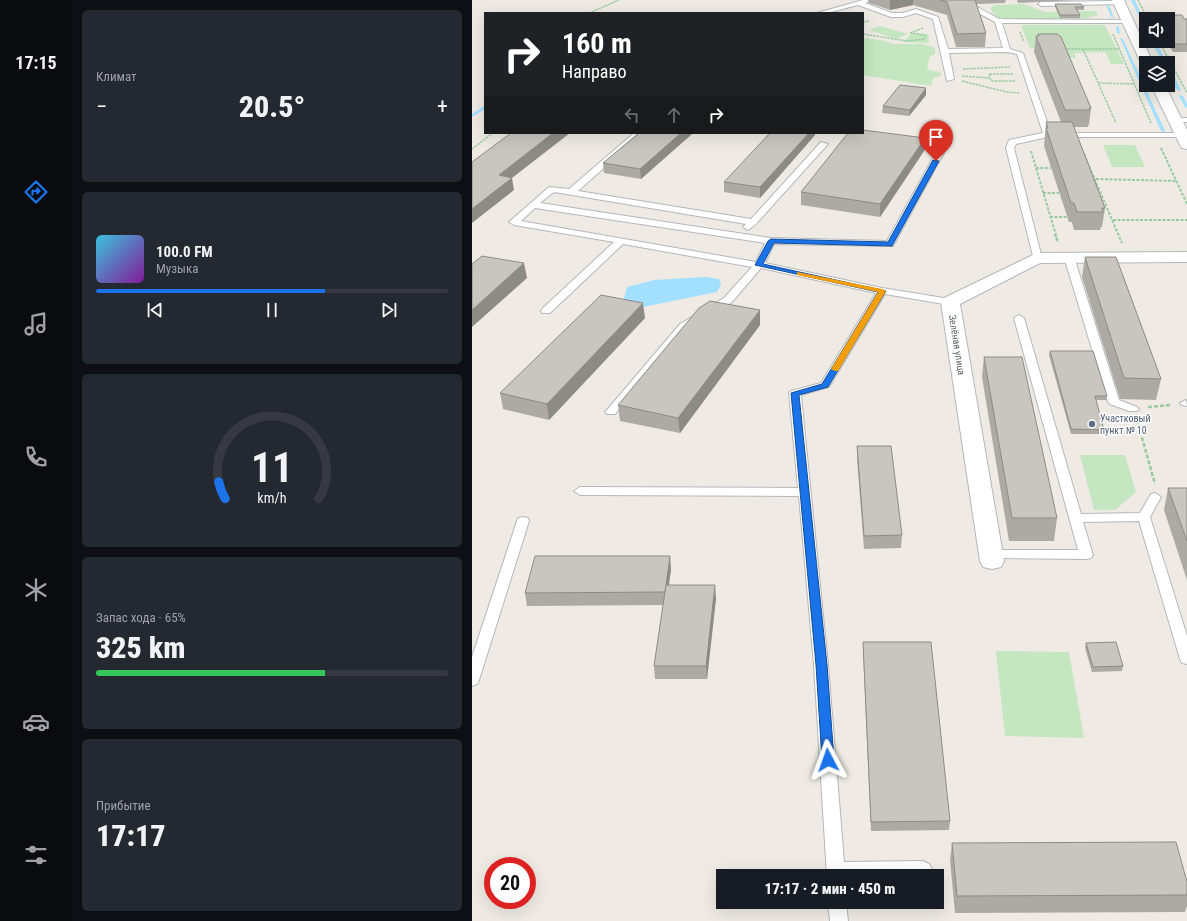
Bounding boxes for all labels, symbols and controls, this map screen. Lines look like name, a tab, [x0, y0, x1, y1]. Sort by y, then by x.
map controls	[1139, 12, 1175, 92]
button: sound	[1139, 12, 1175, 48]
text: 160 m	[562, 27, 632, 60]
icon: right	[496, 28, 548, 80]
text: 17:15	[15, 52, 57, 73]
button: layers	[1139, 56, 1175, 92]
text: Направо	[562, 61, 627, 82]
text: Климат	[96, 69, 137, 84]
text: 20.5°	[239, 89, 305, 124]
text: −	[96, 94, 107, 119]
text: +	[437, 94, 448, 119]
icon: left	[621, 104, 643, 126]
icon: ahead	[663, 104, 685, 126]
icon: right	[705, 104, 727, 126]
pin	[919, 120, 953, 161]
icon: arrive	[925, 126, 947, 148]
icon: directions	[22, 178, 50, 206]
text: 100.0 FM	[156, 243, 213, 261]
text: Музыка	[156, 261, 198, 276]
icon: previous	[144, 299, 166, 321]
icon: pause	[261, 299, 283, 321]
icon: next	[378, 299, 400, 321]
icon: music	[22, 310, 50, 338]
street label: Зелёная улица	[947, 314, 967, 376]
place label: Участковый пункт № 10	[1100, 413, 1150, 436]
marker: Участковый пункт № 10	[1087, 419, 1097, 429]
text: 11	[251, 442, 293, 491]
icon: phone	[22, 443, 50, 471]
text: km/h	[257, 489, 287, 505]
icon: climate	[22, 576, 50, 604]
text: Запас хода · 65%	[96, 610, 186, 625]
text: 325 km	[96, 630, 185, 665]
icon: car	[22, 708, 50, 736]
position arrow	[807, 739, 849, 781]
text: Прибытие	[96, 798, 151, 813]
text: 17:17	[96, 818, 165, 853]
icon: filters	[22, 841, 50, 869]
speed limit sign: 20	[484, 857, 536, 909]
text: 17:17 · 2 мин · 450 m	[765, 880, 895, 898]

